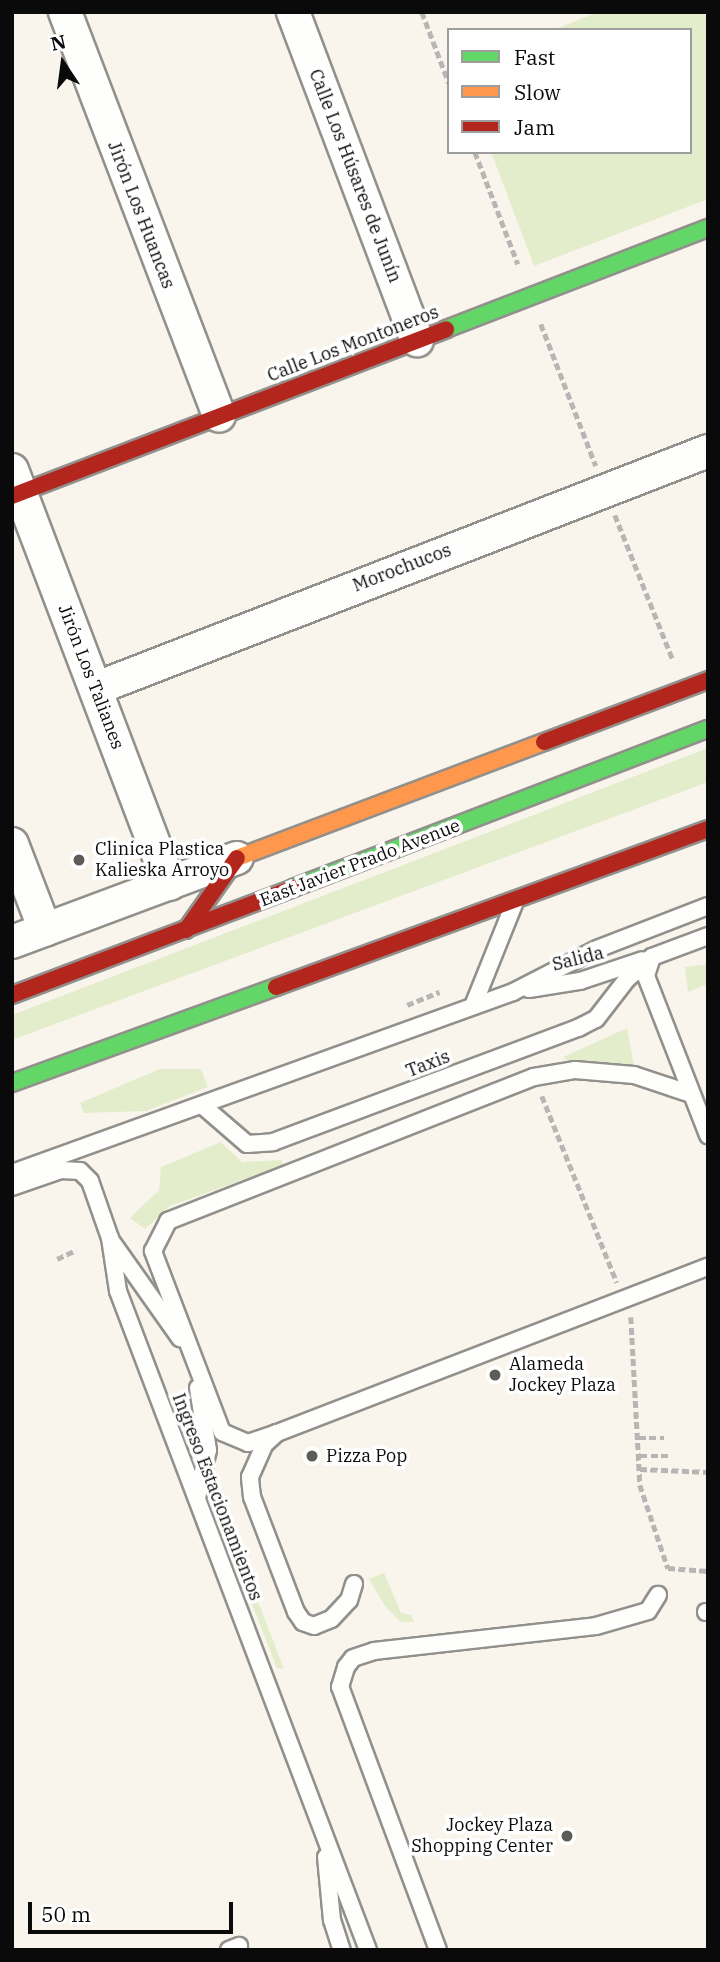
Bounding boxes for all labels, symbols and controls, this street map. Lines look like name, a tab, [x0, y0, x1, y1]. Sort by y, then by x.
north arrow	[28, 28, 98, 98]
legend	[447, 28, 692, 154]
text: N	[48, 29, 68, 56]
text: Fast	[514, 43, 555, 71]
street label: Calle Los Húsares de Junín	[304, 66, 406, 286]
text: Slow	[514, 78, 561, 106]
text: Jam	[514, 113, 555, 141]
street label: Jirón Los Huancas	[103, 138, 179, 292]
street label: Calle Los Montoneros	[264, 301, 442, 387]
street label: Morochucos	[350, 539, 454, 597]
street label: Jirón Los Talianes	[53, 602, 129, 752]
street label: East Javier Prado Avenue	[257, 815, 463, 911]
place label: Clinica Plastica Kalieska Arroyo	[95, 839, 229, 882]
marker: Clinica Plastica Kalieska Arroyo	[69, 850, 89, 870]
street label: Salida	[550, 942, 606, 976]
street label: Taxis	[403, 1046, 453, 1082]
place label: Alameda Jockey Plaza	[509, 1354, 616, 1396]
marker: Alameda Jockey Plaza	[487, 1367, 503, 1383]
street label: Ingreso Estacionamientos	[167, 1390, 267, 1604]
place label: Pizza Pop	[326, 1445, 407, 1467]
marker: Pizza Pop	[304, 1448, 320, 1464]
place label: Jockey Plaza Shopping Center	[411, 1815, 553, 1857]
marker: Jockey Plaza Shopping Center	[559, 1828, 575, 1844]
scale bar	[32, 1888, 236, 1932]
text: 50 m	[41, 1900, 91, 1928]

